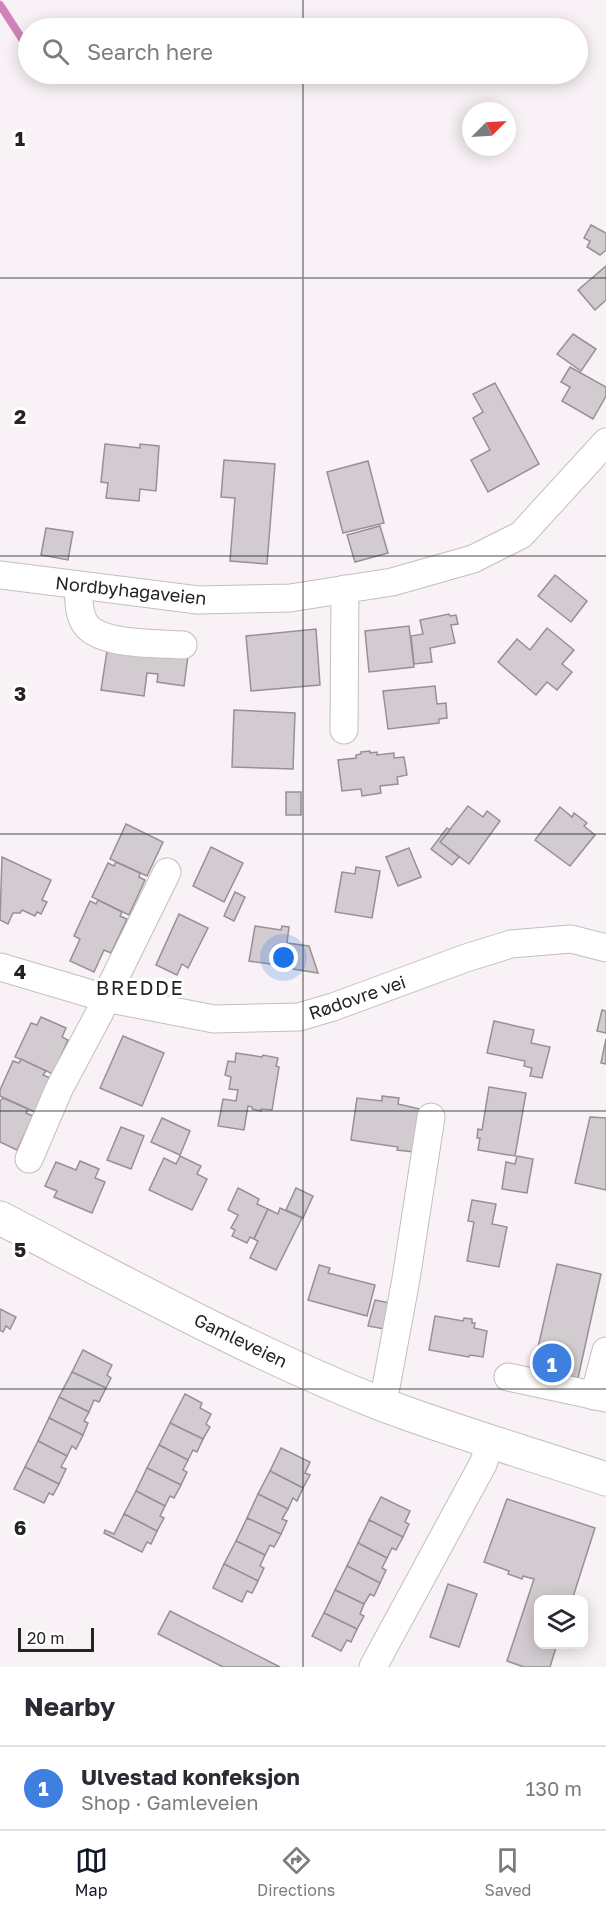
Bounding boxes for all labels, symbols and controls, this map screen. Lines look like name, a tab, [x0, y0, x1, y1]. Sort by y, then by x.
search box	[18, 18, 588, 84]
icon: search	[39, 35, 72, 68]
text: Search here	[87, 38, 213, 65]
north arrow	[462, 102, 516, 156]
text: 1	[15, 126, 25, 150]
text: 2	[14, 404, 26, 428]
street label: Nordbyhagaveien	[54, 571, 208, 609]
text: 3	[14, 681, 26, 705]
your location	[269, 943, 298, 972]
text: 4	[14, 959, 26, 983]
street label: Rødovre vei	[306, 970, 408, 1024]
district label: BREDDE	[96, 975, 184, 999]
text: 5	[14, 1237, 26, 1261]
street label: Gamleveien	[191, 1308, 291, 1372]
pin: 1	[532, 1340, 572, 1386]
text: 6	[14, 1515, 26, 1539]
map controls	[534, 1595, 588, 1649]
button: layers	[534, 1595, 588, 1649]
scale bar	[18, 1625, 94, 1652]
text: 20 m	[27, 1628, 64, 1648]
text: Nearby	[24, 1691, 115, 1722]
text: Ulvestad konfeksjon	[81, 1763, 300, 1790]
text: 1	[38, 1776, 49, 1800]
text: 130 m	[526, 1776, 582, 1800]
text: Shop · Gamleveien	[81, 1790, 259, 1814]
tab: Map	[75, 1844, 108, 1900]
tab: Directions	[257, 1844, 335, 1900]
tab: Saved	[485, 1844, 531, 1900]

